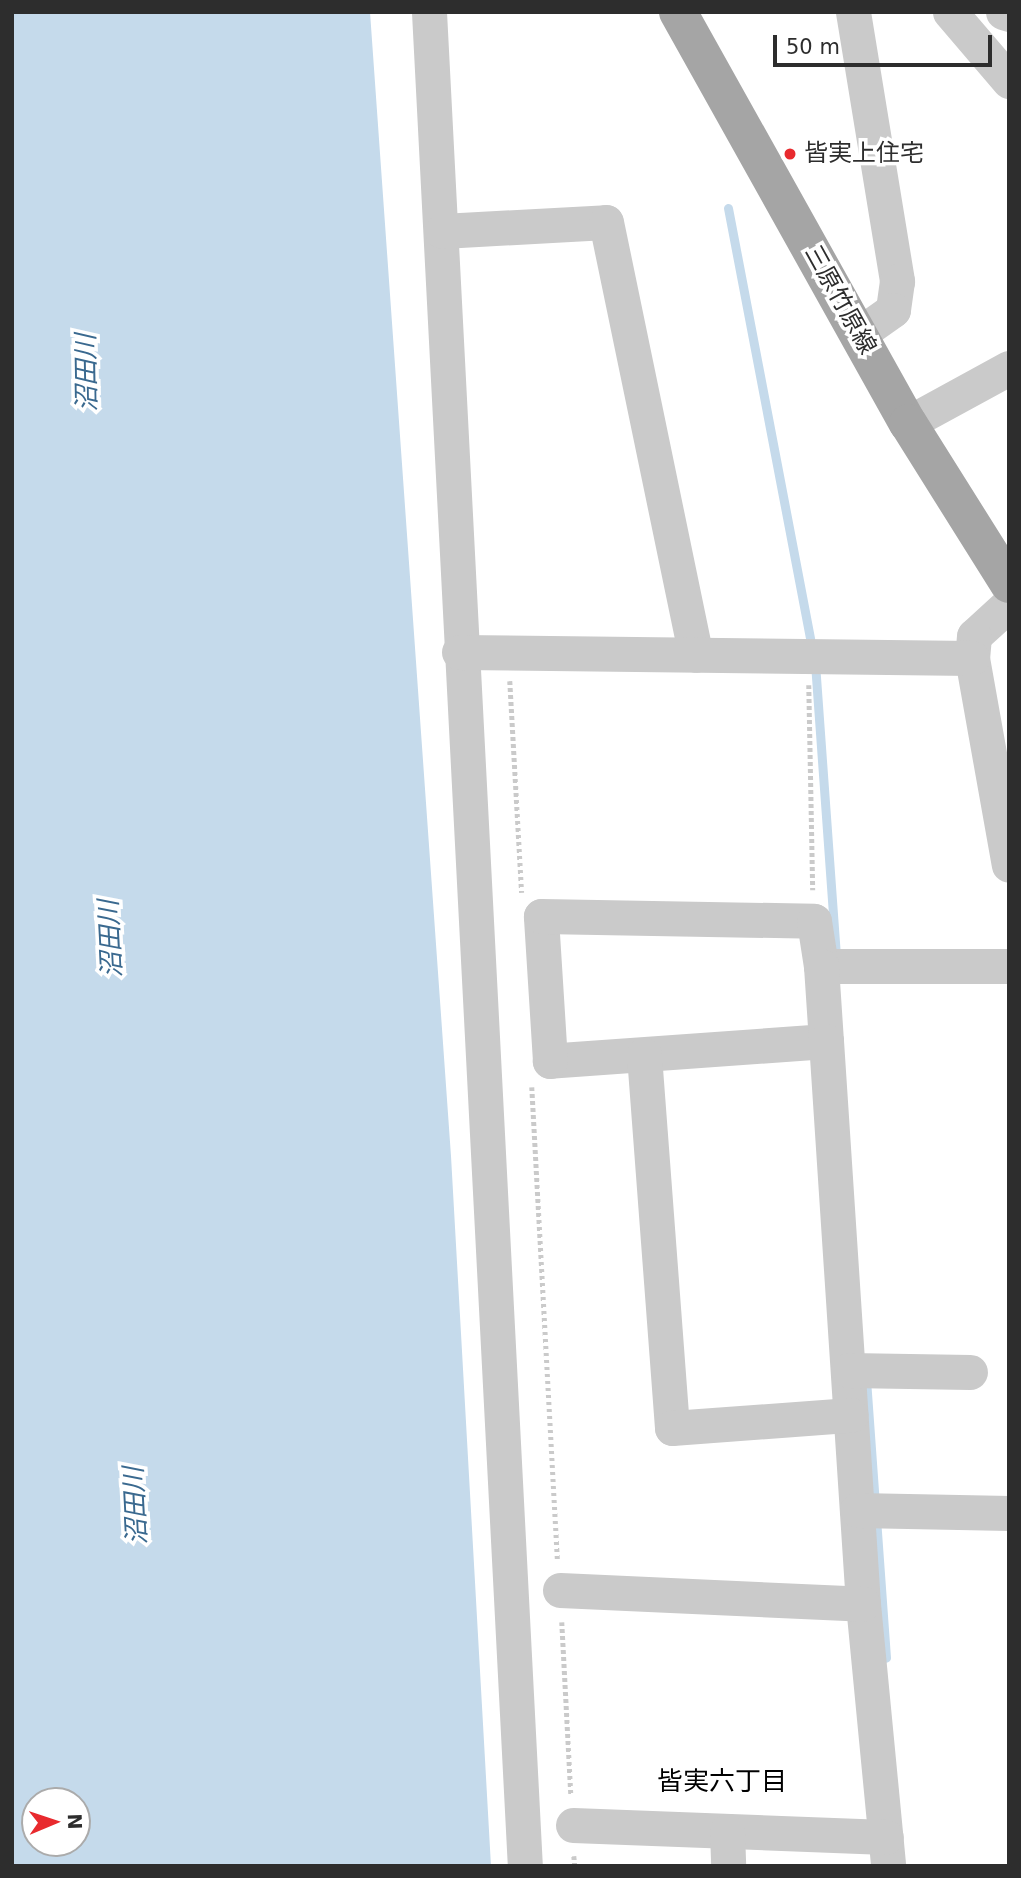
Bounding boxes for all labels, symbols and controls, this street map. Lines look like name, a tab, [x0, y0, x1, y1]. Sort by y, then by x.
scale bar	[776, 21, 995, 65]
text: 50 m	[786, 35, 840, 59]
place label: 皆実上住宅	[804, 140, 924, 168]
marker: 皆実上住宅	[782, 146, 798, 162]
street label: 三原竹原線	[798, 241, 882, 359]
water label: 沼田川	[71, 334, 103, 412]
water label: 沼田川	[93, 899, 129, 979]
water label: 沼田川	[118, 1466, 154, 1546]
district label: 皆実六丁目	[657, 1766, 787, 1798]
north arrow	[21, 1787, 91, 1857]
text: N	[64, 1813, 86, 1830]

